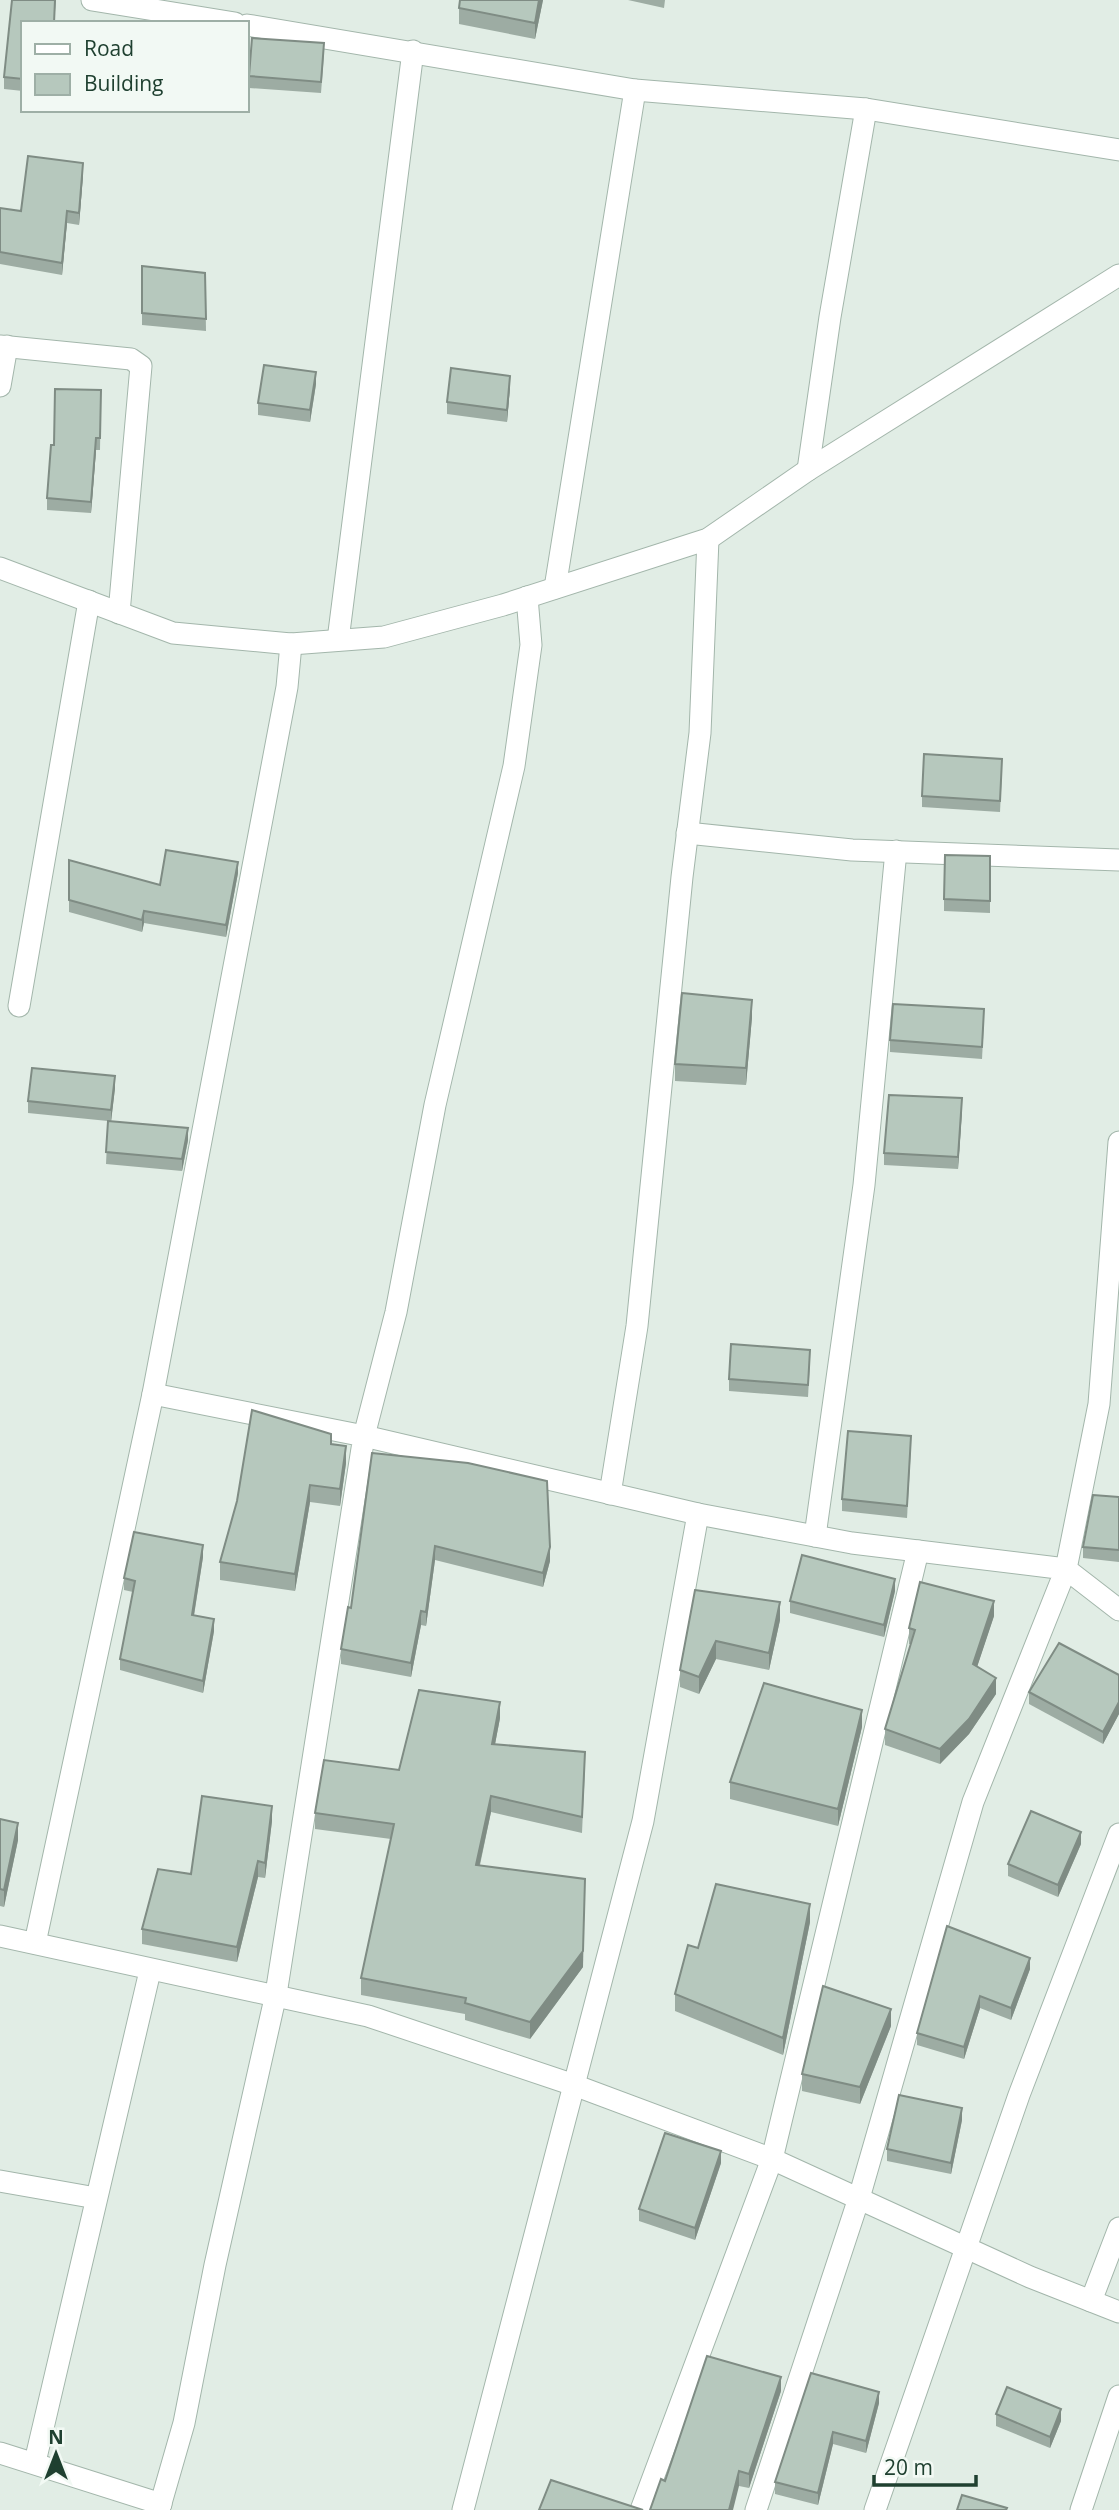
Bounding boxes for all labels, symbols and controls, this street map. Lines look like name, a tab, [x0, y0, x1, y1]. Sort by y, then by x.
legend	[21, 21, 248, 112]
text: Road	[84, 34, 134, 62]
text: Building	[84, 69, 163, 97]
north arrow	[21, 2419, 91, 2489]
text: N	[48, 2424, 64, 2450]
scale bar	[874, 2444, 976, 2488]
text: 20 m	[884, 2453, 933, 2481]

